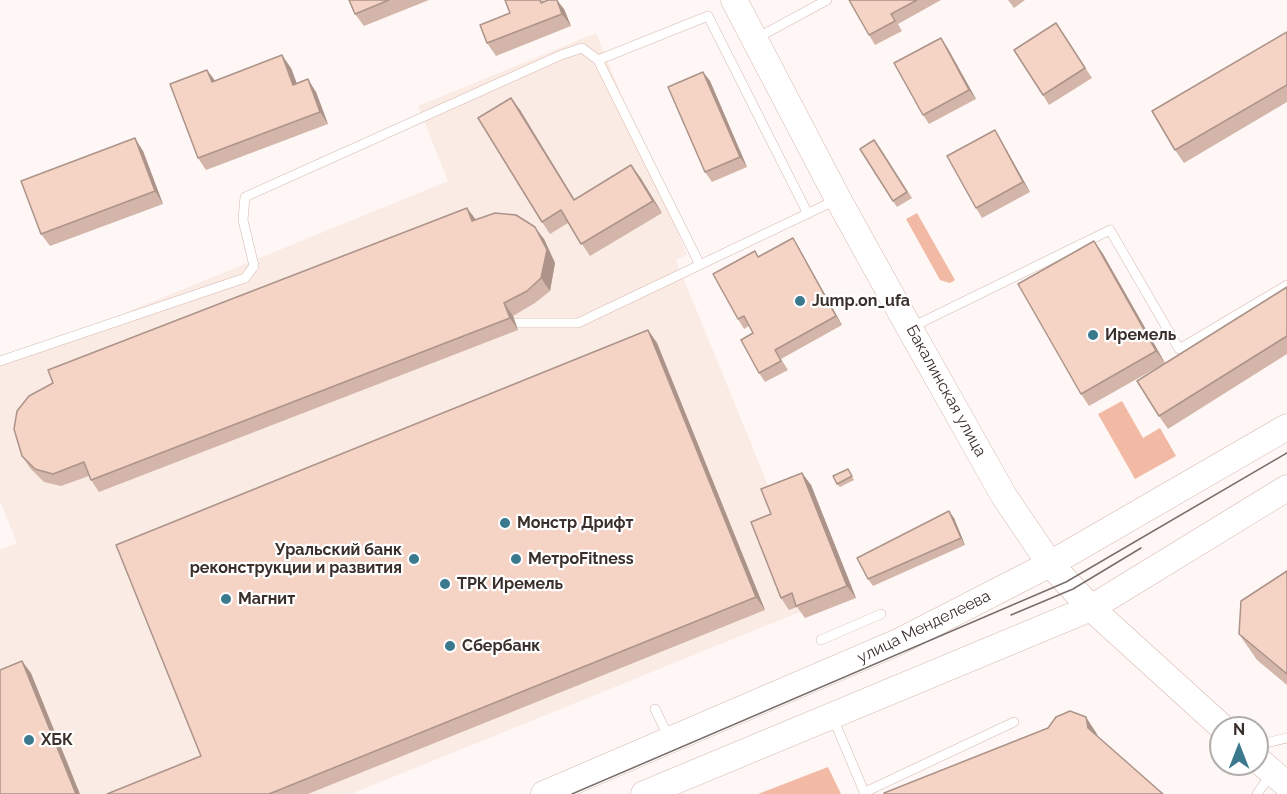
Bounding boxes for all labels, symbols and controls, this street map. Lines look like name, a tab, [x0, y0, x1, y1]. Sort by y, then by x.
place label: Jump.on_ufa	[812, 291, 910, 311]
marker: Jump.on_ufa	[793, 294, 807, 308]
street label: Бакалинская улица	[902, 322, 990, 460]
place label: Иремель	[1105, 325, 1176, 345]
marker: Иремель	[1086, 328, 1100, 342]
place label: Монстр Дрифт	[517, 513, 633, 533]
marker: Монстр Дрифт	[498, 516, 512, 530]
place label: Уральский банк реконструкции и развития	[190, 540, 402, 578]
place label: МетроFitness	[528, 549, 634, 569]
marker: Уральский банк реконструкции и развития	[407, 552, 421, 566]
marker: МетроFitness	[509, 552, 523, 566]
place label: ТРК Иремель	[457, 574, 563, 594]
marker: ТРК Иремель	[438, 577, 452, 591]
street label: улица Менделеева	[854, 586, 994, 668]
place label: Магнит	[238, 589, 295, 609]
marker: Магнит	[219, 592, 233, 606]
place label: Сбербанк	[462, 636, 540, 656]
marker: Сбербанк	[443, 639, 457, 653]
north arrow	[1209, 716, 1269, 776]
text: N	[1233, 720, 1245, 739]
place label: ХБК	[41, 730, 73, 750]
marker: ХБК	[22, 733, 36, 747]

